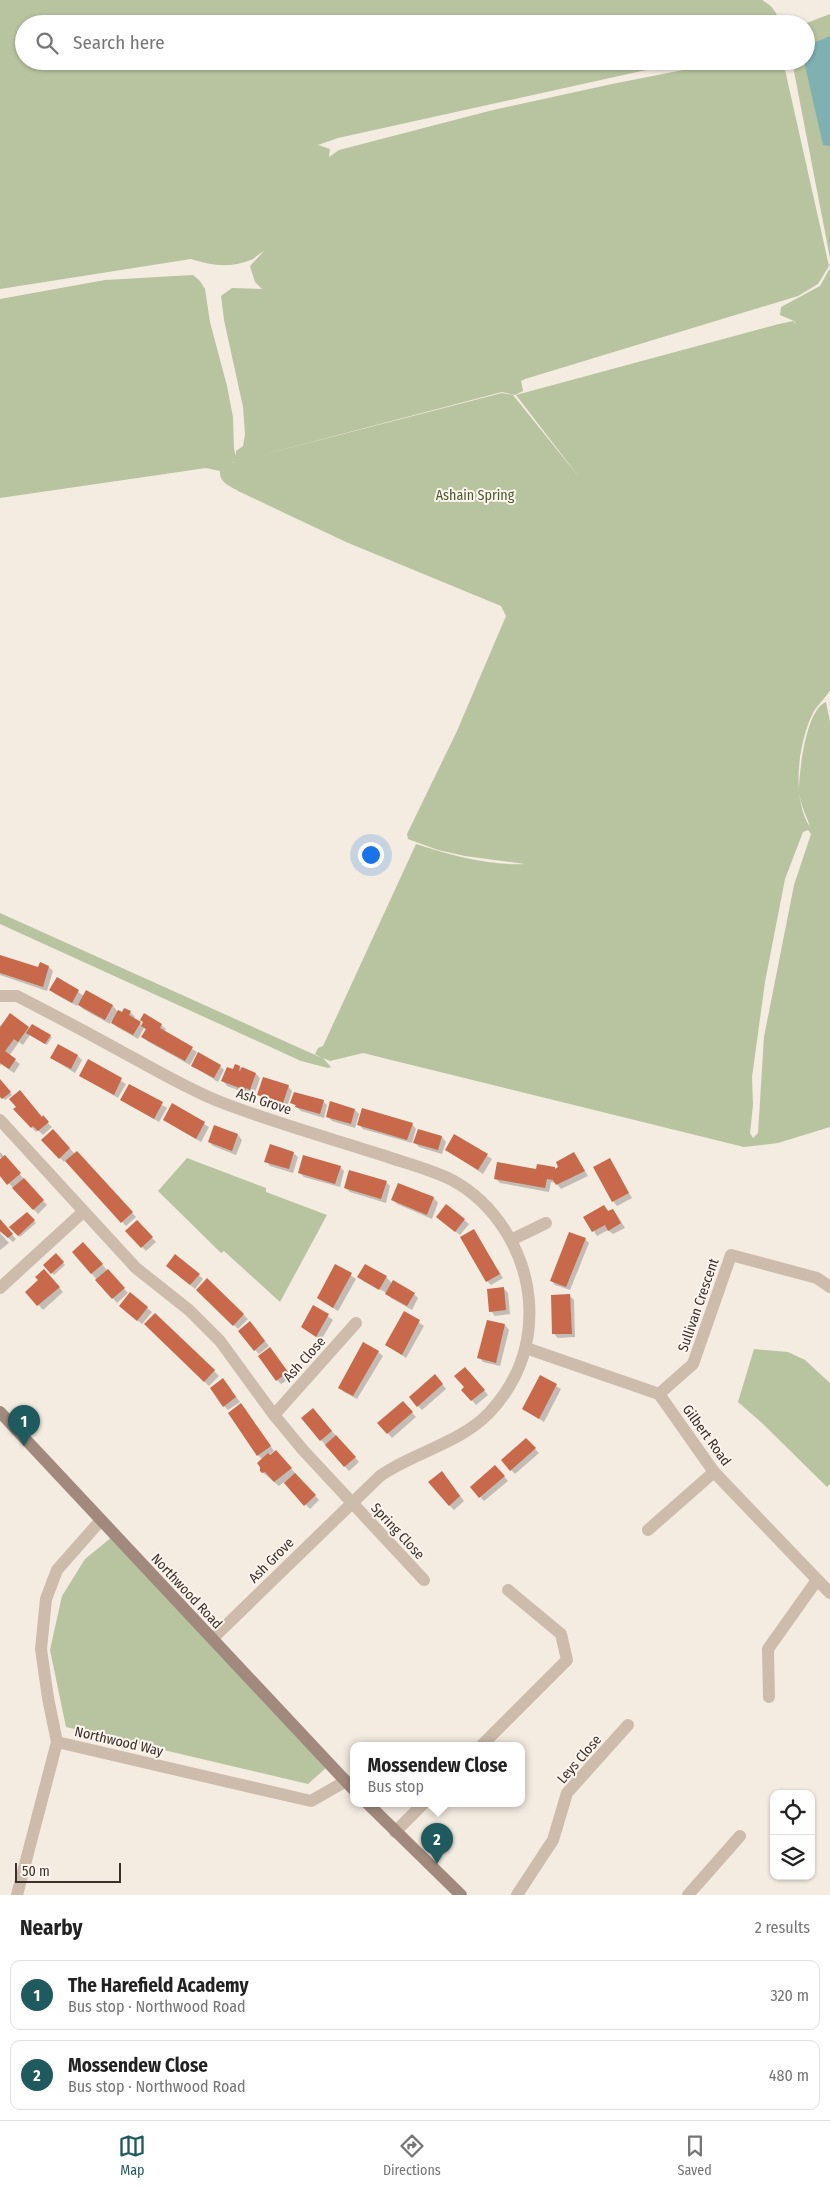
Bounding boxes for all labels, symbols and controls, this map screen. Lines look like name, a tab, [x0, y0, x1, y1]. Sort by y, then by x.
search box	[15, 15, 815, 70]
icon: search	[33, 29, 61, 57]
text: Search here	[73, 31, 165, 54]
park label: Ashain Spring	[436, 487, 515, 504]
your location	[358, 842, 384, 868]
street label: Ash Grove	[234, 1085, 294, 1118]
street label: Sullivan Crescent	[675, 1256, 723, 1354]
street label: Ash Close	[280, 1333, 329, 1385]
street label: Gilbert Road	[679, 1401, 734, 1469]
pin: 1	[8, 1405, 40, 1446]
street label: Spring Close	[367, 1500, 428, 1563]
street label: Ash Grove	[245, 1534, 298, 1586]
street label: Northwood Road	[148, 1550, 226, 1632]
street label: Northwood Way	[73, 1723, 166, 1760]
street label: Leys Close	[554, 1731, 605, 1787]
popup	[350, 1742, 525, 1807]
text: Mossendew Close	[368, 1754, 507, 1777]
text: Bus stop	[368, 1777, 424, 1796]
map controls	[770, 1790, 815, 1880]
button: locate	[770, 1790, 815, 1835]
pin: 2	[421, 1823, 453, 1864]
button: layers	[770, 1835, 815, 1880]
scale bar	[15, 1860, 121, 1883]
text: 50 m	[22, 1863, 50, 1880]
text: Nearby	[20, 1915, 82, 1941]
text: 2 results	[755, 1918, 810, 1937]
text: The Harefield Academy	[68, 1974, 249, 1997]
text: 1	[34, 1986, 40, 2005]
text: 320 m	[770, 1986, 809, 2005]
text: Bus stop · Northwood Road	[68, 1997, 246, 2016]
text: Mossendew Close	[68, 2054, 208, 2077]
text: 2	[33, 2066, 41, 2085]
text: 480 m	[769, 2066, 809, 2085]
text: Bus stop · Northwood Road	[68, 2077, 246, 2096]
tab: Map	[118, 2132, 146, 2179]
tab: Directions	[383, 2132, 441, 2179]
tab: Saved	[677, 2132, 712, 2179]

